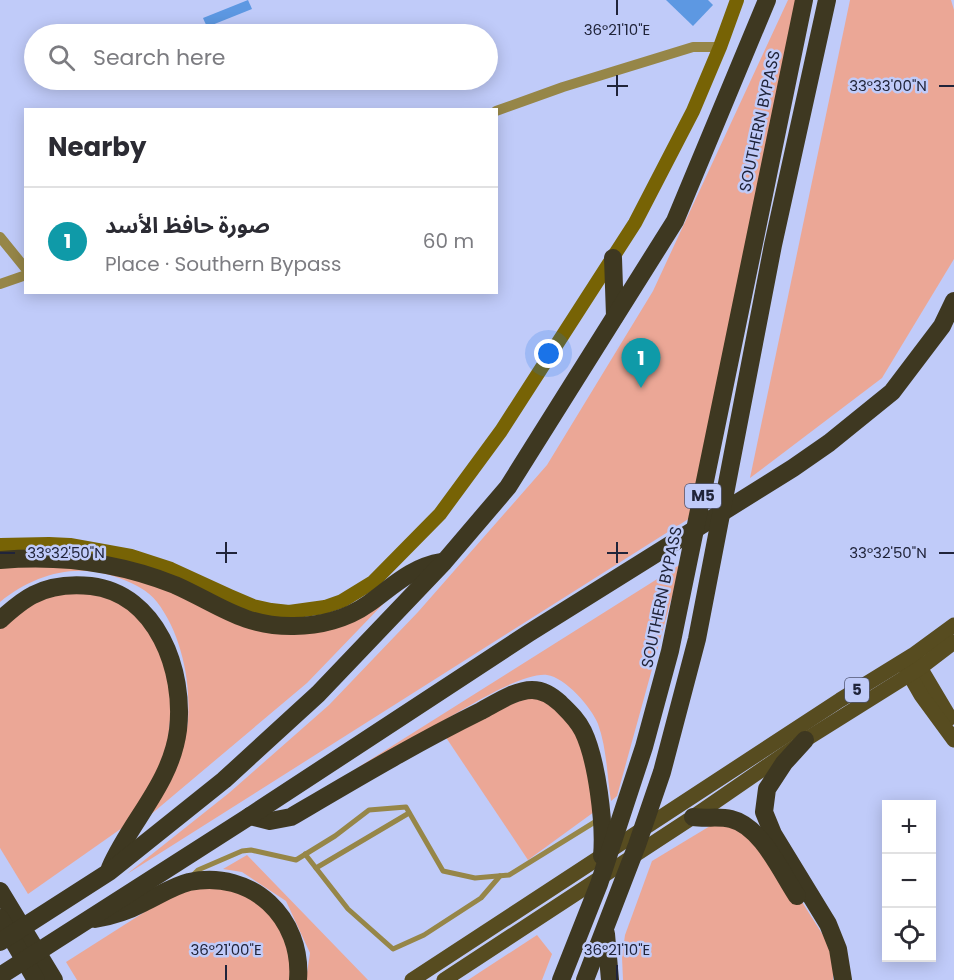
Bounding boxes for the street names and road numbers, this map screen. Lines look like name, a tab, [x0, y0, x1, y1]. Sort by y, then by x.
street label: SOUTHERN BYPASS	[733, 48, 786, 194]
road number: M5	[685, 484, 721, 508]
street label: SOUTHERN BYPASS	[635, 524, 688, 670]
road number: 5	[845, 678, 869, 702]

